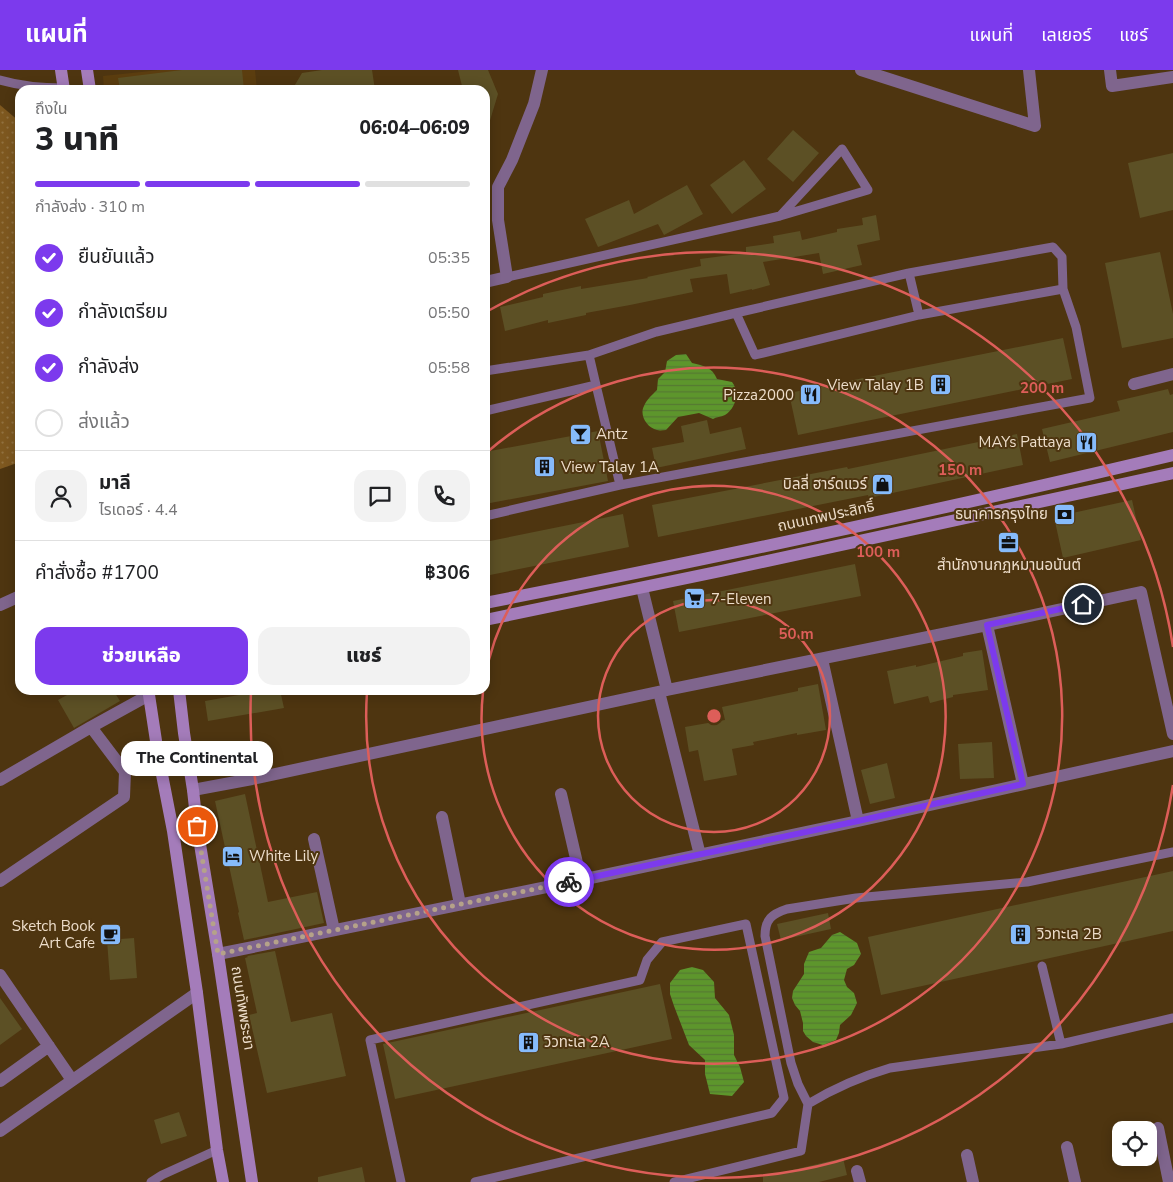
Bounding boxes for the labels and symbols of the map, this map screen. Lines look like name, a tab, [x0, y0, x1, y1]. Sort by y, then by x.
building icon: View Talay 1B	[928, 373, 952, 397]
place label: View Talay 1B	[826, 375, 924, 395]
text: 200 m	[1020, 378, 1064, 398]
restaurant icon: Pizza2000	[798, 383, 822, 407]
place label: Pizza2000	[723, 385, 794, 405]
bar icon: Antz	[568, 422, 592, 446]
place label: Antz	[596, 424, 628, 444]
restaurant icon: MAYs Pattaya	[1075, 430, 1099, 454]
place label: MAYs Pattaya	[979, 432, 1071, 452]
building icon: View Talay 1A	[533, 455, 557, 479]
place label: View Talay 1A	[560, 457, 659, 477]
text: 150 m	[938, 460, 982, 480]
shop icon: บิลลี่ ฮาร์ดแวร์	[871, 472, 895, 496]
place label: บิลลี่ ฮาร์ดแวร์	[783, 473, 868, 494]
street label: ถนนเทพประสิทธิ์	[776, 496, 877, 536]
bank icon: ธนาคารกรุงไทย	[1052, 502, 1076, 526]
place label: ธนาคารกรุงไทย	[955, 504, 1048, 524]
office icon: สำนักงานกฏหมานอนันต์	[997, 530, 1021, 554]
text: 100 m	[856, 542, 900, 562]
place label: สำนักงานกฏหมานอนันต์	[937, 555, 1081, 575]
pin	[1062, 583, 1104, 625]
supermarket icon: 7-Eleven	[683, 587, 707, 611]
place label: 7-Eleven	[711, 589, 771, 609]
text: 50 m	[778, 624, 814, 644]
centre of rings	[705, 707, 723, 725]
callout: The Continental	[121, 741, 273, 776]
pin	[176, 805, 218, 847]
hotel icon: White Lily	[221, 844, 245, 868]
place label: White Lily	[249, 846, 318, 866]
courier	[544, 857, 594, 907]
place label: Sketch Book Art Cafe	[12, 916, 95, 953]
building icon: วิวทะเล 2B	[1009, 922, 1033, 946]
cafe icon: Sketch Book Art Cafe	[99, 923, 123, 947]
place label: วิวทะเล 2B	[1037, 924, 1102, 944]
street label: ถนนทัพพระยา	[226, 965, 260, 1051]
building icon: วิวทะเล 2A	[516, 1030, 540, 1054]
place label: วิวทะเล 2A	[544, 1032, 610, 1052]

